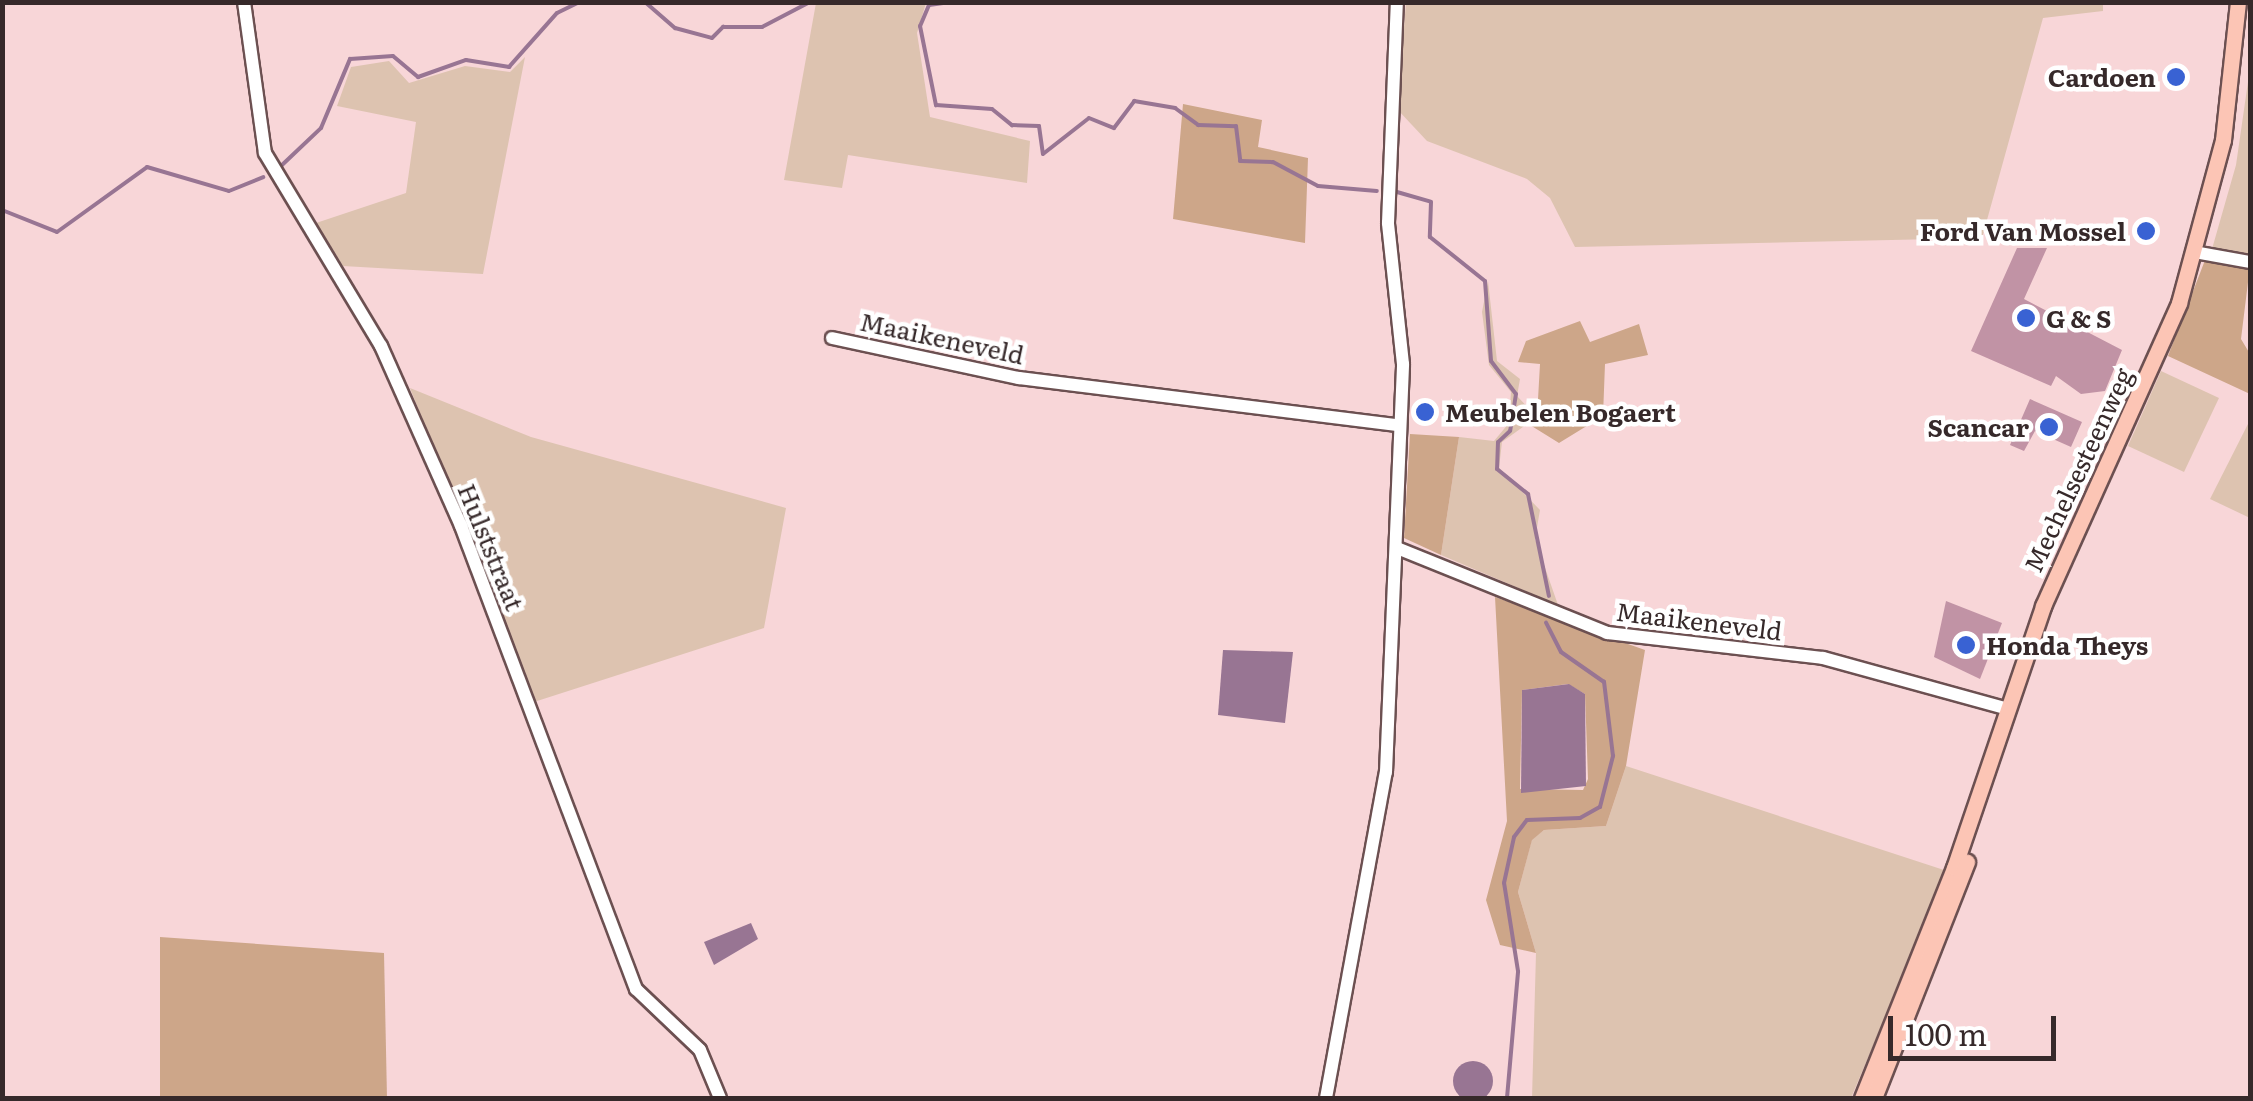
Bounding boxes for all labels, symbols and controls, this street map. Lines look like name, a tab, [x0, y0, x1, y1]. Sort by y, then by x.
place label: Cardoen	[2048, 62, 2156, 92]
marker: Cardoen	[2165, 66, 2187, 88]
place label: Ford Van Mossel	[1920, 216, 2126, 246]
marker: Ford Van Mossel	[2135, 220, 2157, 242]
place label: G & S	[2046, 303, 2111, 333]
street label: Maaikeneveld	[857, 306, 1027, 370]
marker: G & S	[2015, 307, 2037, 329]
street label: Mechelsesteenweg	[2018, 363, 2138, 577]
place label: Meubelen Bogaert	[1445, 397, 1676, 427]
marker: Meubelen Bogaert	[1414, 401, 1436, 423]
place label: Scancar	[1927, 412, 2029, 442]
marker: Scancar	[2038, 416, 2060, 438]
street label: Hulststraat	[452, 479, 530, 615]
street label: Maaikeneveld	[1614, 596, 1784, 646]
place label: Honda Theys	[1986, 630, 2148, 660]
marker: Honda Theys	[1955, 634, 1977, 656]
scale bar	[1893, 996, 2060, 1058]
text: 100 m	[1905, 1011, 1987, 1055]

